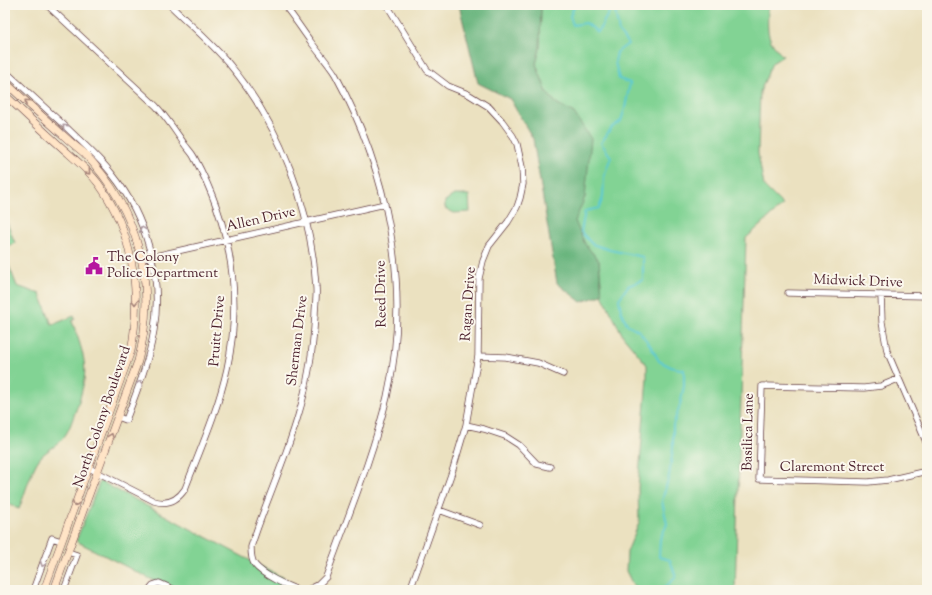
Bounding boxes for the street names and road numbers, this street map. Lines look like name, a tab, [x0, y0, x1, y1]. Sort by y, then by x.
street label: Allen Drive	[224, 202, 298, 238]
street label: Reed Drive	[371, 260, 393, 328]
street label: Ragan Drive	[456, 266, 482, 342]
street label: Midwick Drive	[813, 270, 903, 294]
street label: Pruitt Drive	[205, 295, 231, 367]
street label: Sherman Drive	[283, 295, 313, 387]
street label: North Colony Boulevard	[69, 343, 137, 491]
street label: Basilica Lane	[738, 393, 760, 471]
street label: Claremont Street	[780, 458, 884, 478]

